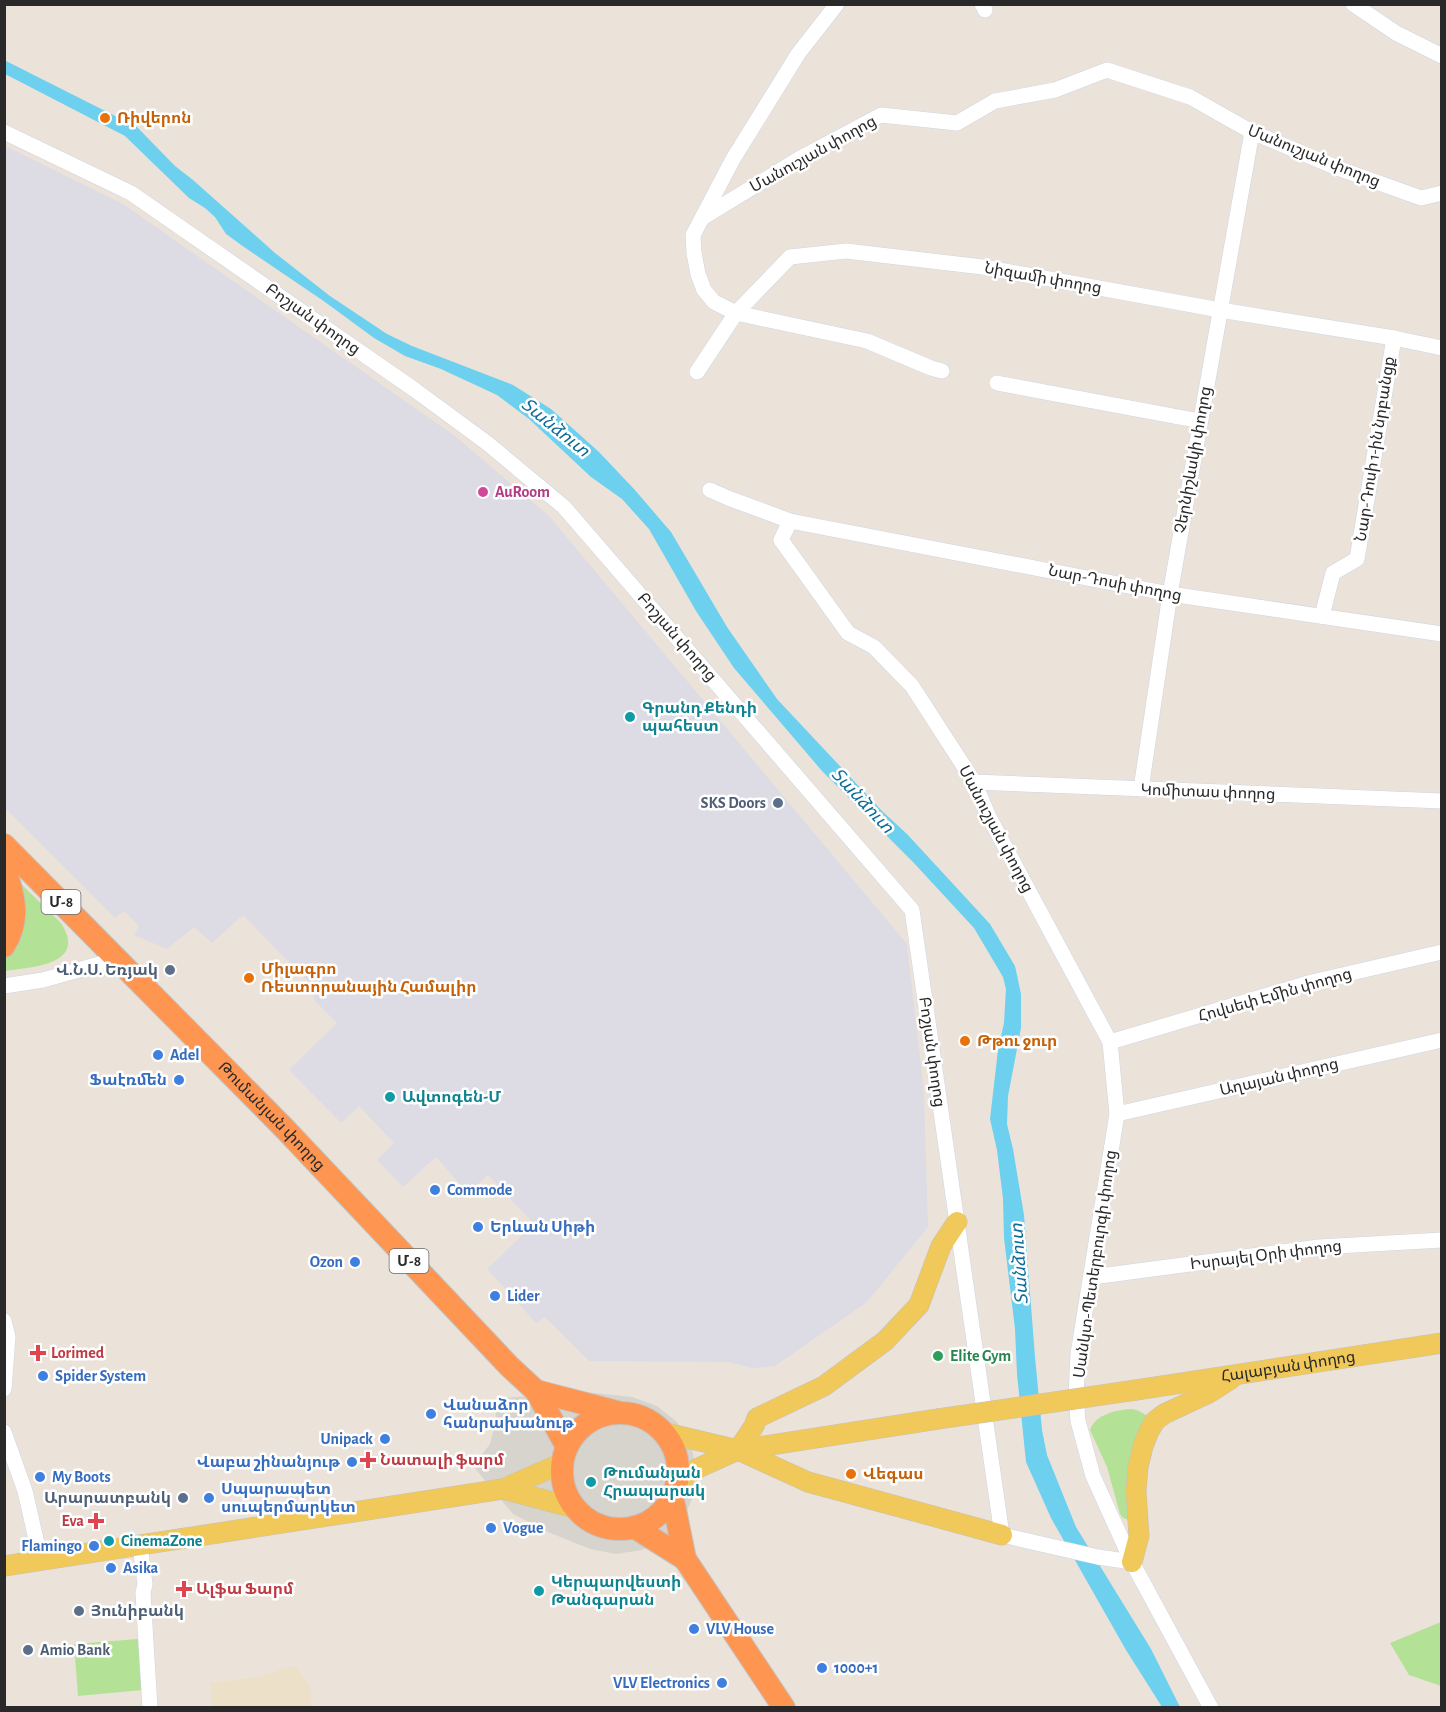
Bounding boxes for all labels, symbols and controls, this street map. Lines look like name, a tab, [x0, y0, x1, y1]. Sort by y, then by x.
place label: Ռիվերոն	[117, 110, 191, 127]
marker: Ռիվերոն	[98, 111, 112, 125]
street label: Մանուշյան փողոց	[747, 113, 879, 196]
street label: Մանուշյան փողոց	[1245, 122, 1383, 191]
street label: Նիզամի փողոց	[983, 260, 1103, 297]
street label: Բոշյան փողոց	[262, 281, 363, 358]
street label: Նար-Դոսի 1-ին նրբանցք	[1352, 355, 1399, 543]
street label: Չերնիշևսկի փողոց	[1172, 385, 1215, 535]
water label: Տանձուտ	[518, 395, 592, 461]
place label: AuRoom	[495, 484, 550, 500]
marker: AuRoom	[476, 485, 490, 499]
street label: Նար-Դոսի փողոց	[1047, 562, 1183, 605]
street label: Բոշյան փողոց	[634, 590, 720, 685]
place label: Գրանդ Քենդի պահեստ	[642, 700, 757, 735]
marker: Գրանդ Քենդի պահեստ	[623, 710, 637, 724]
street label: Մանուշյան փողոց	[955, 763, 1036, 896]
water label: Տանձուտ	[828, 765, 897, 837]
street label: Կոմիտաս փողոց	[1140, 782, 1276, 803]
place label: SKS Doors	[700, 795, 766, 811]
marker: SKS Doors	[771, 796, 785, 810]
road number: Մ-8	[42, 890, 80, 914]
place label: Միլագրո Ռեստորանային Համալիր	[261, 961, 477, 996]
place label: Վ․Ն․Ս․ Եռյակ	[56, 962, 158, 979]
marker: Վ․Ն․Ս․ Եռյակ	[163, 963, 177, 977]
street label: Հովսեփ Էմին փողոց	[1196, 965, 1354, 1026]
marker: Միլագրո Ռեստորանային Համալիր	[242, 971, 256, 985]
street label: Բոշյան փողոց	[915, 996, 948, 1108]
place label: Թթու ջուր	[977, 1033, 1057, 1050]
marker: Թթու ջուր	[958, 1034, 972, 1048]
place label: Adel	[170, 1047, 199, 1063]
marker: Adel	[151, 1048, 165, 1062]
street label: Աղայան փողոց	[1218, 1056, 1340, 1099]
street label: Թումանյան փողոց	[215, 1059, 328, 1175]
place label: Ֆաէռմեն	[89, 1072, 167, 1088]
marker: Ֆաէռմեն	[172, 1073, 186, 1087]
place label: Ավտոգեն-Մ	[402, 1089, 501, 1106]
marker: Ավտոգեն-Մ	[383, 1090, 397, 1104]
street label: Սանկտ-Պետերբուրգի փողոց	[1071, 1149, 1120, 1379]
place label: Commode	[447, 1182, 513, 1198]
marker: Commode	[428, 1183, 442, 1197]
place label: Երևան Սիթի	[490, 1219, 595, 1236]
marker: Երևան Սիթի	[471, 1220, 485, 1234]
water label: Տանձուտ	[1008, 1223, 1032, 1305]
street label: Իսրայել Օրի փողոց	[1189, 1238, 1343, 1273]
road number: Մ-8	[390, 1249, 428, 1273]
place label: Ozon	[310, 1254, 343, 1270]
marker: Ozon	[348, 1255, 362, 1269]
place label: Lider	[507, 1288, 540, 1304]
marker: Lider	[488, 1289, 502, 1303]
marker: Lorimed	[29, 1344, 47, 1362]
place label: Lorimed	[51, 1345, 105, 1361]
place label: Elite Gym	[950, 1348, 1011, 1365]
street label: Հալաբյան փողոց	[1220, 1348, 1357, 1385]
marker: Elite Gym	[931, 1349, 945, 1363]
place label: Spider System	[55, 1368, 146, 1385]
marker: Spider System	[36, 1369, 50, 1383]
place label: Վանաձոր հանրախանութ	[443, 1397, 575, 1432]
marker: Վանաձոր հանրախանութ	[424, 1407, 438, 1421]
place label: Unipack	[320, 1431, 373, 1447]
marker: Unipack	[378, 1432, 392, 1446]
place label: Նատալի ֆարմ	[380, 1452, 505, 1469]
marker: Նատալի ֆարմ	[361, 1453, 375, 1467]
place label: Վաբա շինանյութ	[197, 1454, 341, 1471]
marker: Վաբա շինանյութ	[345, 1455, 359, 1469]
place label: Թումանյան Հրապարակ	[603, 1465, 705, 1500]
place label: Վեգաս	[863, 1466, 923, 1483]
marker: Վեգաս	[844, 1467, 858, 1481]
place label: My Boots	[52, 1469, 111, 1486]
marker: My Boots	[33, 1470, 47, 1484]
marker: Թումանյան Հրապարակ	[584, 1475, 598, 1489]
place label: Սպարապետ սուպերմարկետ	[221, 1481, 356, 1516]
place label: Արարատբանկ	[44, 1490, 171, 1507]
marker: Արարատբանկ	[176, 1491, 190, 1505]
marker: Սպարապետ սուպերմարկետ	[202, 1491, 216, 1505]
place label: Eva	[62, 1513, 84, 1529]
marker: Eva	[89, 1514, 103, 1528]
place label: Vogue	[503, 1520, 544, 1536]
marker: Vogue	[484, 1521, 498, 1535]
place label: CinemaZone	[121, 1533, 203, 1549]
marker: CinemaZone	[102, 1534, 116, 1548]
place label: Flamingo	[21, 1538, 82, 1554]
marker: Flamingo	[87, 1539, 101, 1553]
place label: Asika	[123, 1560, 159, 1576]
marker: Asika	[104, 1561, 118, 1575]
place label: Կերպարվեստի Թանգարան	[551, 1574, 681, 1609]
place label: Ալֆա Ֆարմ	[196, 1581, 294, 1598]
marker: Ալֆա Ֆարմ	[177, 1582, 191, 1596]
marker: Կերպարվեստի Թանգարան	[532, 1584, 546, 1598]
place label: Յունիբանկ	[91, 1603, 184, 1620]
marker: Յունիբանկ	[72, 1604, 86, 1618]
place label: VLV House	[706, 1621, 774, 1637]
marker: VLV House	[687, 1622, 701, 1636]
place label: Amio Bank	[40, 1642, 110, 1658]
marker: Amio Bank	[21, 1643, 35, 1657]
place label: 1000+1	[834, 1660, 878, 1676]
marker: 1000+1	[815, 1661, 829, 1675]
place label: VLV Electronics	[613, 1675, 710, 1691]
marker: VLV Electronics	[715, 1676, 729, 1690]

